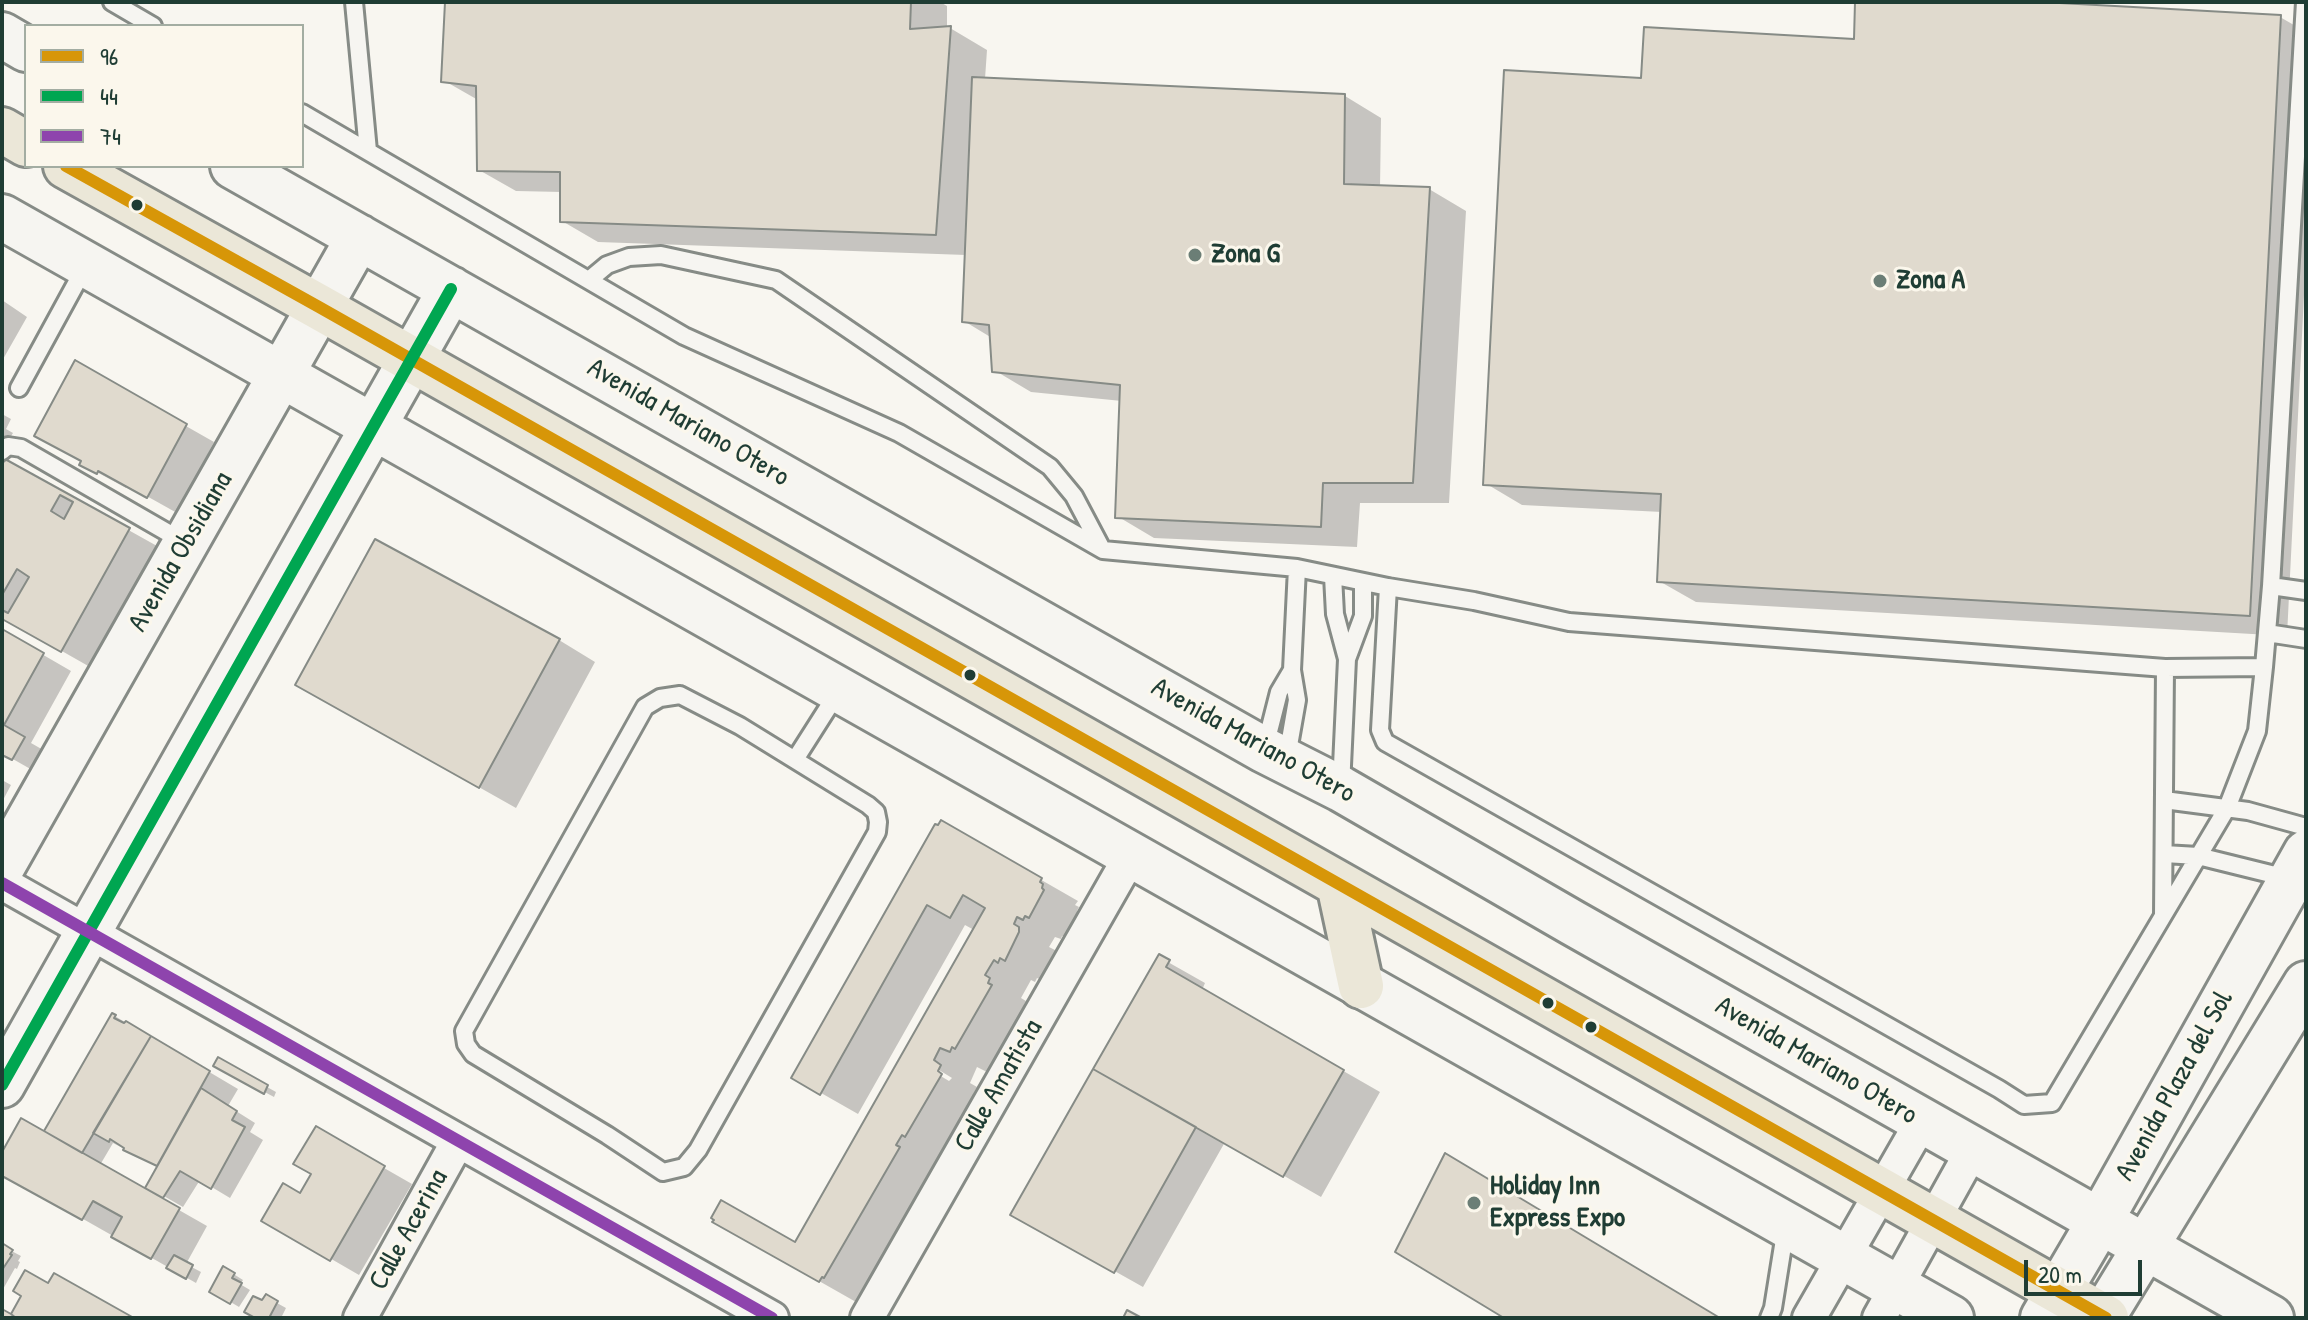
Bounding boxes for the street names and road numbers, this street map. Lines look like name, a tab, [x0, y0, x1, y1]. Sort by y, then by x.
street label: Avenida Mariano Otero	[581, 352, 795, 494]
street label: Avenida Obsidiana	[122, 466, 240, 638]
street label: Avenida Mariano Otero	[1145, 671, 1361, 811]
street label: Avenida Plaza del Sol	[2109, 985, 2241, 1187]
street label: Avenida Mariano Otero	[1709, 990, 1923, 1132]
street label: Calle Amatista	[948, 1014, 1050, 1158]
street label: Calle Acerina	[362, 1164, 456, 1296]

